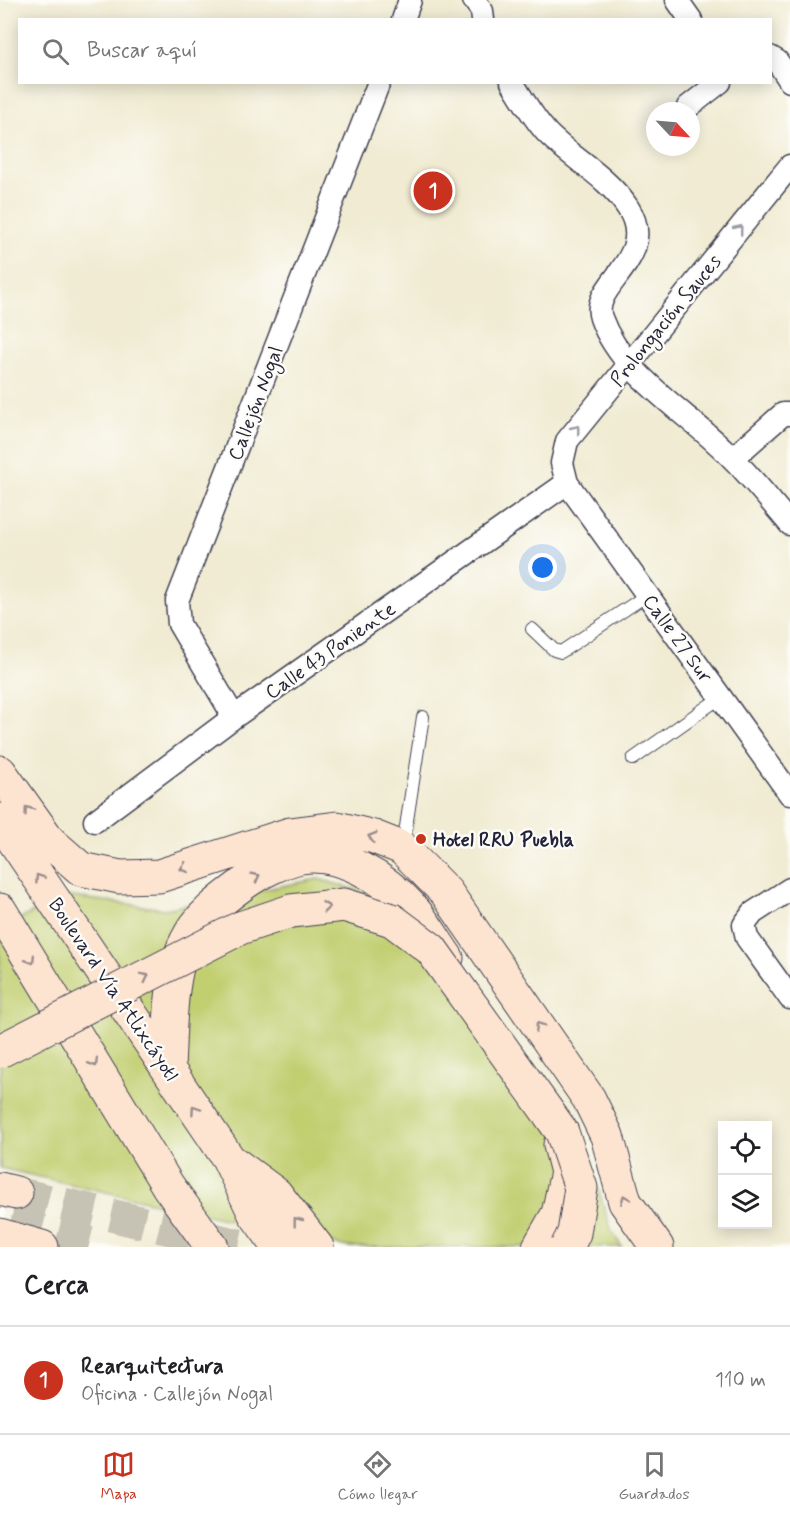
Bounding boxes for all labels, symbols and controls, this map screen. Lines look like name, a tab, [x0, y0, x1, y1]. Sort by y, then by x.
search box	[18, 18, 772, 84]
icon: search	[39, 35, 72, 68]
text: Buscar aquí	[87, 37, 198, 65]
north arrow	[646, 102, 700, 156]
pin: 1	[414, 168, 452, 213]
one-way arrow	[732, 225, 743, 236]
street label: Prolongación Sauces	[604, 249, 729, 393]
street label: Callejón Nogal	[222, 342, 292, 465]
one-way arrow	[569, 425, 580, 436]
your location	[528, 553, 557, 582]
street label: Calle 27 Sur	[636, 589, 718, 689]
street label: Calle 43 Poniente	[260, 596, 402, 706]
one-way arrow	[24, 806, 35, 817]
place label: Hotel RRU Puebla	[433, 827, 574, 854]
one-way arrow	[367, 832, 378, 844]
marker: Hotel RRU Puebla	[414, 832, 428, 846]
one-way arrow	[179, 861, 190, 874]
one-way arrow	[250, 872, 261, 884]
one-way arrow	[35, 874, 46, 885]
street label: Boulevard Vía Atlixcáyotl	[41, 893, 184, 1087]
one-way arrow	[321, 901, 330, 914]
one-way arrow	[24, 953, 35, 964]
one-way arrow	[139, 972, 150, 984]
one-way arrow	[535, 1022, 546, 1033]
one-way arrow	[87, 1057, 98, 1067]
one-way arrow	[191, 1105, 202, 1116]
map controls	[718, 1121, 772, 1229]
button: locate	[718, 1121, 772, 1175]
button: layers	[718, 1175, 772, 1229]
one-way arrow	[620, 1194, 632, 1205]
one-way arrow	[293, 1216, 304, 1227]
text: Cerca	[24, 1269, 89, 1303]
text: Rearquitectura	[81, 1353, 224, 1381]
text: 1	[39, 1367, 48, 1394]
text: 110 m	[715, 1367, 766, 1394]
text: Oficina · Callejón Nogal	[81, 1381, 273, 1408]
tab: Mapa	[100, 1448, 137, 1505]
tab: Cómo llegar	[338, 1448, 418, 1505]
tab: Guardados	[618, 1448, 690, 1505]

